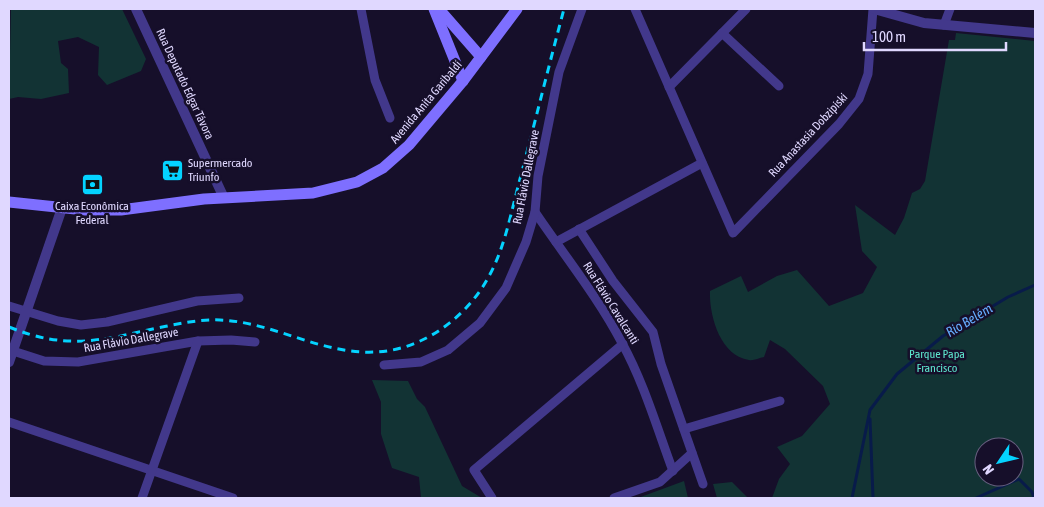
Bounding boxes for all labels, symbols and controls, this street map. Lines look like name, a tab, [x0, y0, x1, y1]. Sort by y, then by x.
scale bar	[864, 20, 1006, 52]
street label: Rua Deputado Edgar Távora	[153, 26, 217, 142]
text: 100 m	[872, 28, 906, 45]
street label: Avenida Anita Garibaldi	[387, 58, 465, 146]
street label: Rua Anastasia Dobzipiski	[766, 90, 850, 180]
street label: Rua Flávio Dallegrave	[510, 129, 542, 225]
place label: Supermercado Triunfo	[188, 156, 253, 184]
supermarket icon: Supermercado Triunfo	[160, 158, 184, 182]
bank icon: Caixa Econômica Federal	[80, 173, 104, 197]
place label: Caixa Econômica Federal	[55, 199, 129, 227]
street label: Rua Flávio Cavalcanti	[580, 259, 642, 347]
water label: Rio Belém	[943, 300, 995, 340]
street label: Rua Flávio Dallegrave	[83, 325, 179, 355]
park label: Parque Papa Francisco	[909, 347, 965, 375]
north arrow	[974, 437, 1024, 487]
text: N	[979, 461, 997, 477]

